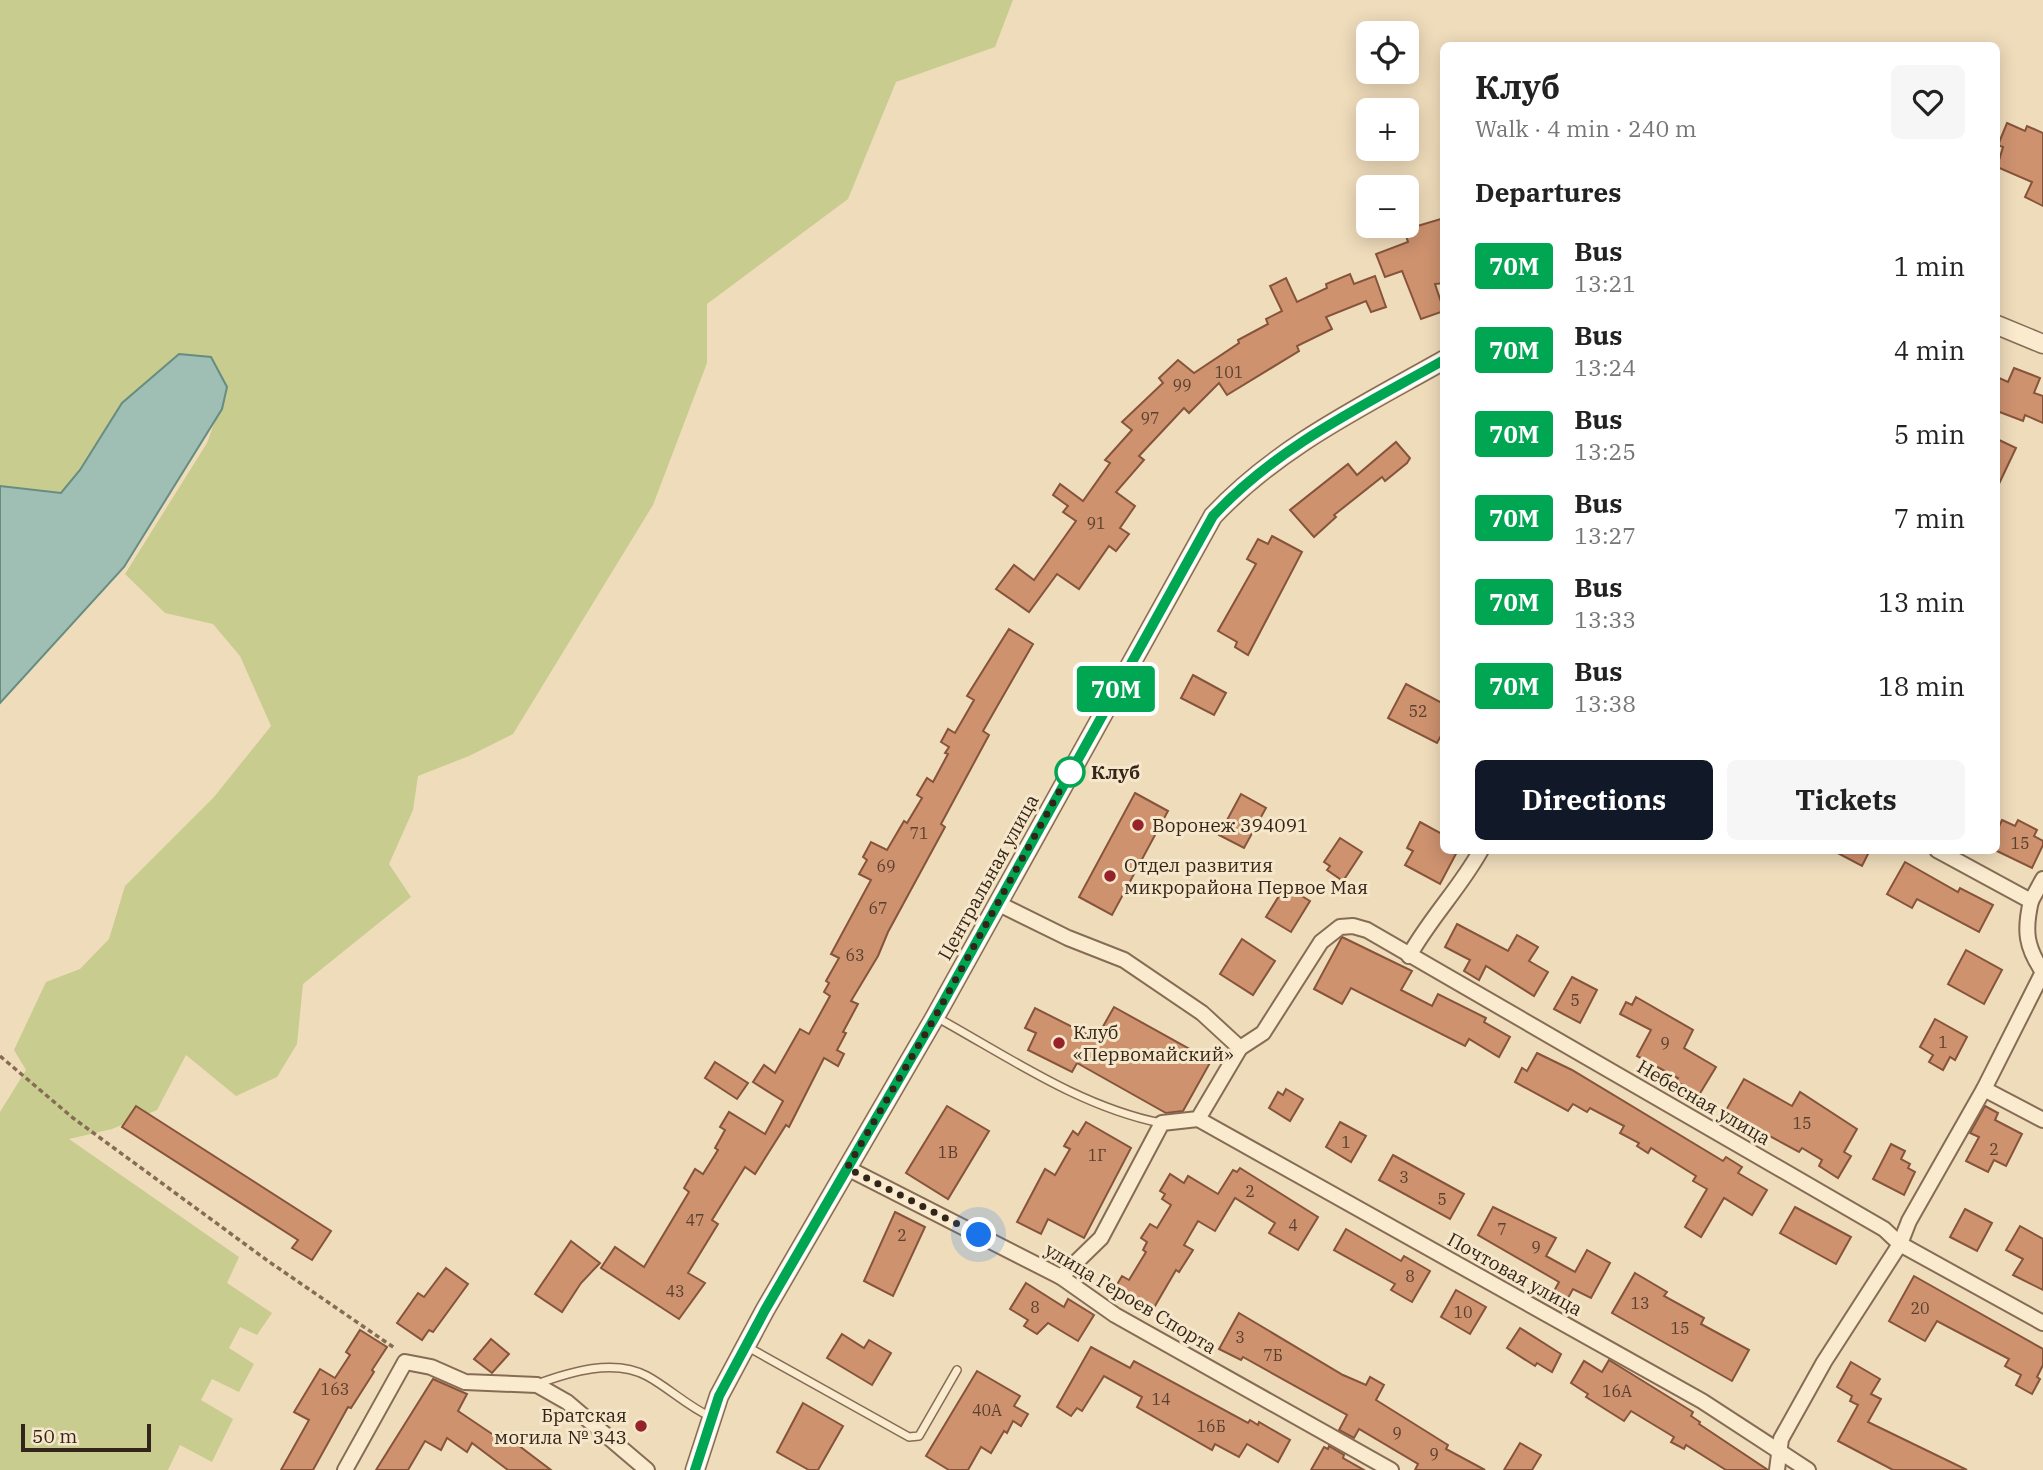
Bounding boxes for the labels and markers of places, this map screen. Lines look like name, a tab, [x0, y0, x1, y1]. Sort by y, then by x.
marker: Клуб	[1055, 757, 1085, 787]
place label: Клуб	[1091, 760, 1140, 784]
place label: Воронеж 394091	[1152, 813, 1309, 837]
marker: Воронеж 394091	[1130, 817, 1146, 833]
place label: Отдел развития микрорайона Первое Мая	[1124, 853, 1368, 899]
marker: Отдел развития микрорайона Первое Мая	[1102, 868, 1118, 884]
place label: Клуб «Первомайский»	[1073, 1020, 1234, 1066]
marker: Клуб «Первомайский»	[1051, 1035, 1067, 1051]
place label: Братская могила № 343	[494, 1403, 627, 1449]
marker: Братская могила № 343	[633, 1418, 649, 1434]

